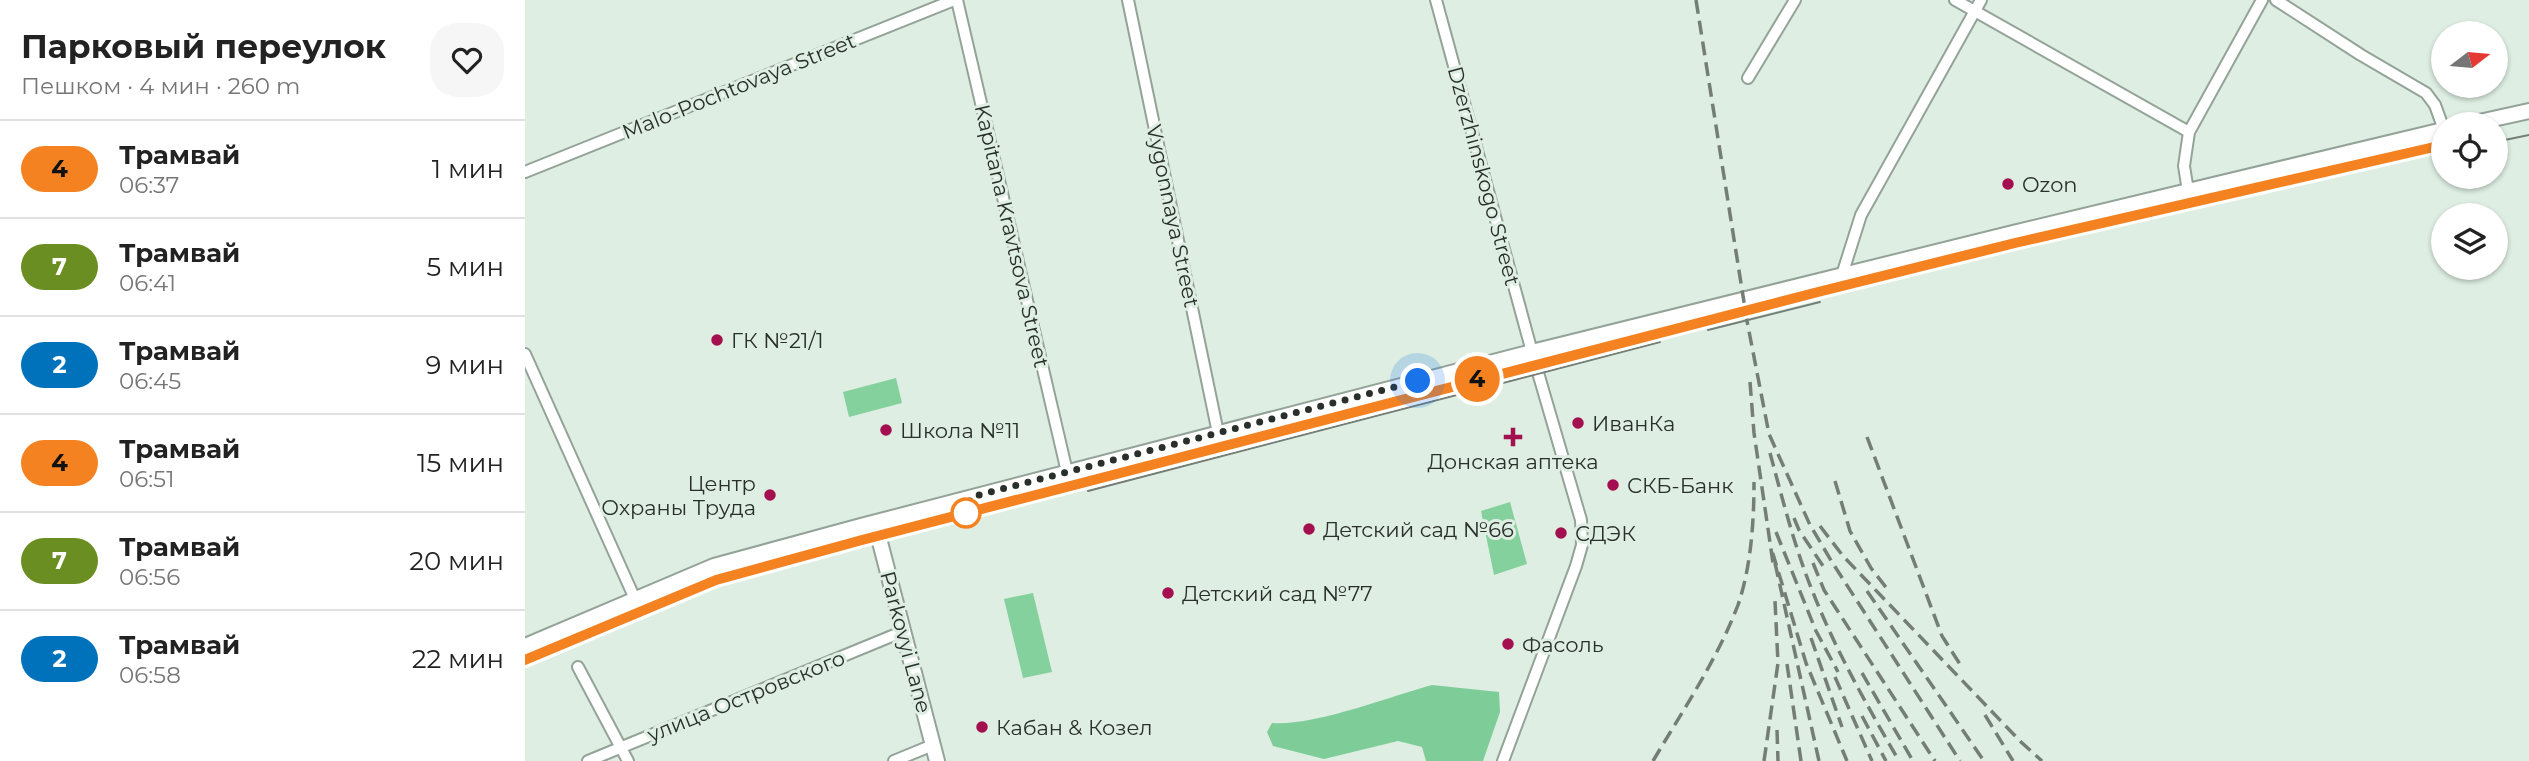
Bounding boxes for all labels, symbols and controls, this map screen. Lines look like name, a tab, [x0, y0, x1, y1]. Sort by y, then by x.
north arrow	[2431, 21, 2508, 98]
map controls	[2431, 21, 2508, 280]
button: heart	[430, 23, 504, 97]
text: Парковый переулок	[21, 26, 386, 66]
street label: Malo-Pochtovaya Street	[619, 28, 859, 144]
street label: Dzerzhinskogo Street	[1443, 64, 1525, 288]
text: Пешком · 4 мин · 260 m	[21, 72, 300, 100]
street label: Kapitana Kravtsova Street	[970, 102, 1054, 370]
button: locate	[2431, 112, 2508, 189]
street label: Vygonnaya Street	[1141, 122, 1205, 310]
text: Трамвай	[119, 139, 240, 171]
text: 1 мин	[432, 153, 504, 185]
text: 4	[51, 154, 68, 183]
text: 06:37	[119, 171, 179, 199]
place label: Ozon	[2022, 172, 2078, 197]
marker: Ozon	[2000, 176, 2016, 192]
button: layers	[2431, 203, 2508, 280]
text: Трамвай	[119, 237, 240, 269]
text: 5 мин	[426, 251, 504, 283]
text: 7	[52, 252, 67, 281]
text: 06:41	[119, 269, 176, 297]
place label: ГК №21/1	[731, 328, 824, 353]
marker: ГК №21/1	[709, 332, 725, 348]
text: Трамвай	[119, 335, 240, 367]
text: 9 мин	[425, 349, 504, 381]
text: 2	[52, 350, 67, 379]
line badge: 4	[1454, 356, 1500, 402]
your location	[1400, 363, 1435, 398]
text: 4	[1469, 364, 1485, 393]
text: 06:45	[119, 367, 181, 395]
place label: ИванКа	[1592, 411, 1675, 436]
marker: ИванКа	[1570, 415, 1586, 431]
place label: Школа №11	[900, 418, 1020, 443]
marker: Школа №11	[878, 422, 894, 438]
marker: Донская аптека	[1505, 429, 1521, 445]
text: Трамвай	[119, 433, 240, 465]
text: 15 мин	[417, 447, 504, 479]
text: 4	[51, 448, 68, 477]
place label: Донская аптека	[1427, 449, 1599, 474]
text: 06:51	[119, 465, 174, 493]
place label: Центр Охраны Труда	[601, 471, 756, 520]
place label: СКБ-Банк	[1627, 473, 1734, 498]
marker: СКБ-Банк	[1605, 477, 1621, 493]
marker: Центр Охраны Труда	[762, 487, 778, 503]
unlabelled marker	[951, 498, 981, 528]
place label: Детский сад №66	[1323, 517, 1514, 542]
marker: Детский сад №66	[1301, 521, 1317, 537]
place label: СДЭК	[1575, 521, 1636, 546]
marker: СДЭК	[1553, 525, 1569, 541]
text: Трамвай	[119, 531, 240, 563]
text: 20 мин	[409, 545, 504, 577]
text: 7	[52, 546, 67, 575]
text: 06:56	[119, 563, 180, 591]
street label: Parkovyi Lane	[875, 568, 937, 716]
place label: Детский сад №77	[1182, 581, 1373, 606]
marker: Детский сад №77	[1160, 585, 1176, 601]
text: Трамвай	[119, 629, 240, 661]
place label: Фасоль	[1522, 632, 1604, 657]
marker: Фасоль	[1500, 636, 1516, 652]
text: 22 мин	[412, 643, 504, 675]
text: 2	[52, 644, 67, 673]
street label: улица Островского	[643, 645, 848, 747]
text: 06:58	[119, 661, 181, 689]
place label: Кабан & Козел	[996, 715, 1153, 740]
marker: Кабан & Козел	[974, 719, 990, 735]

